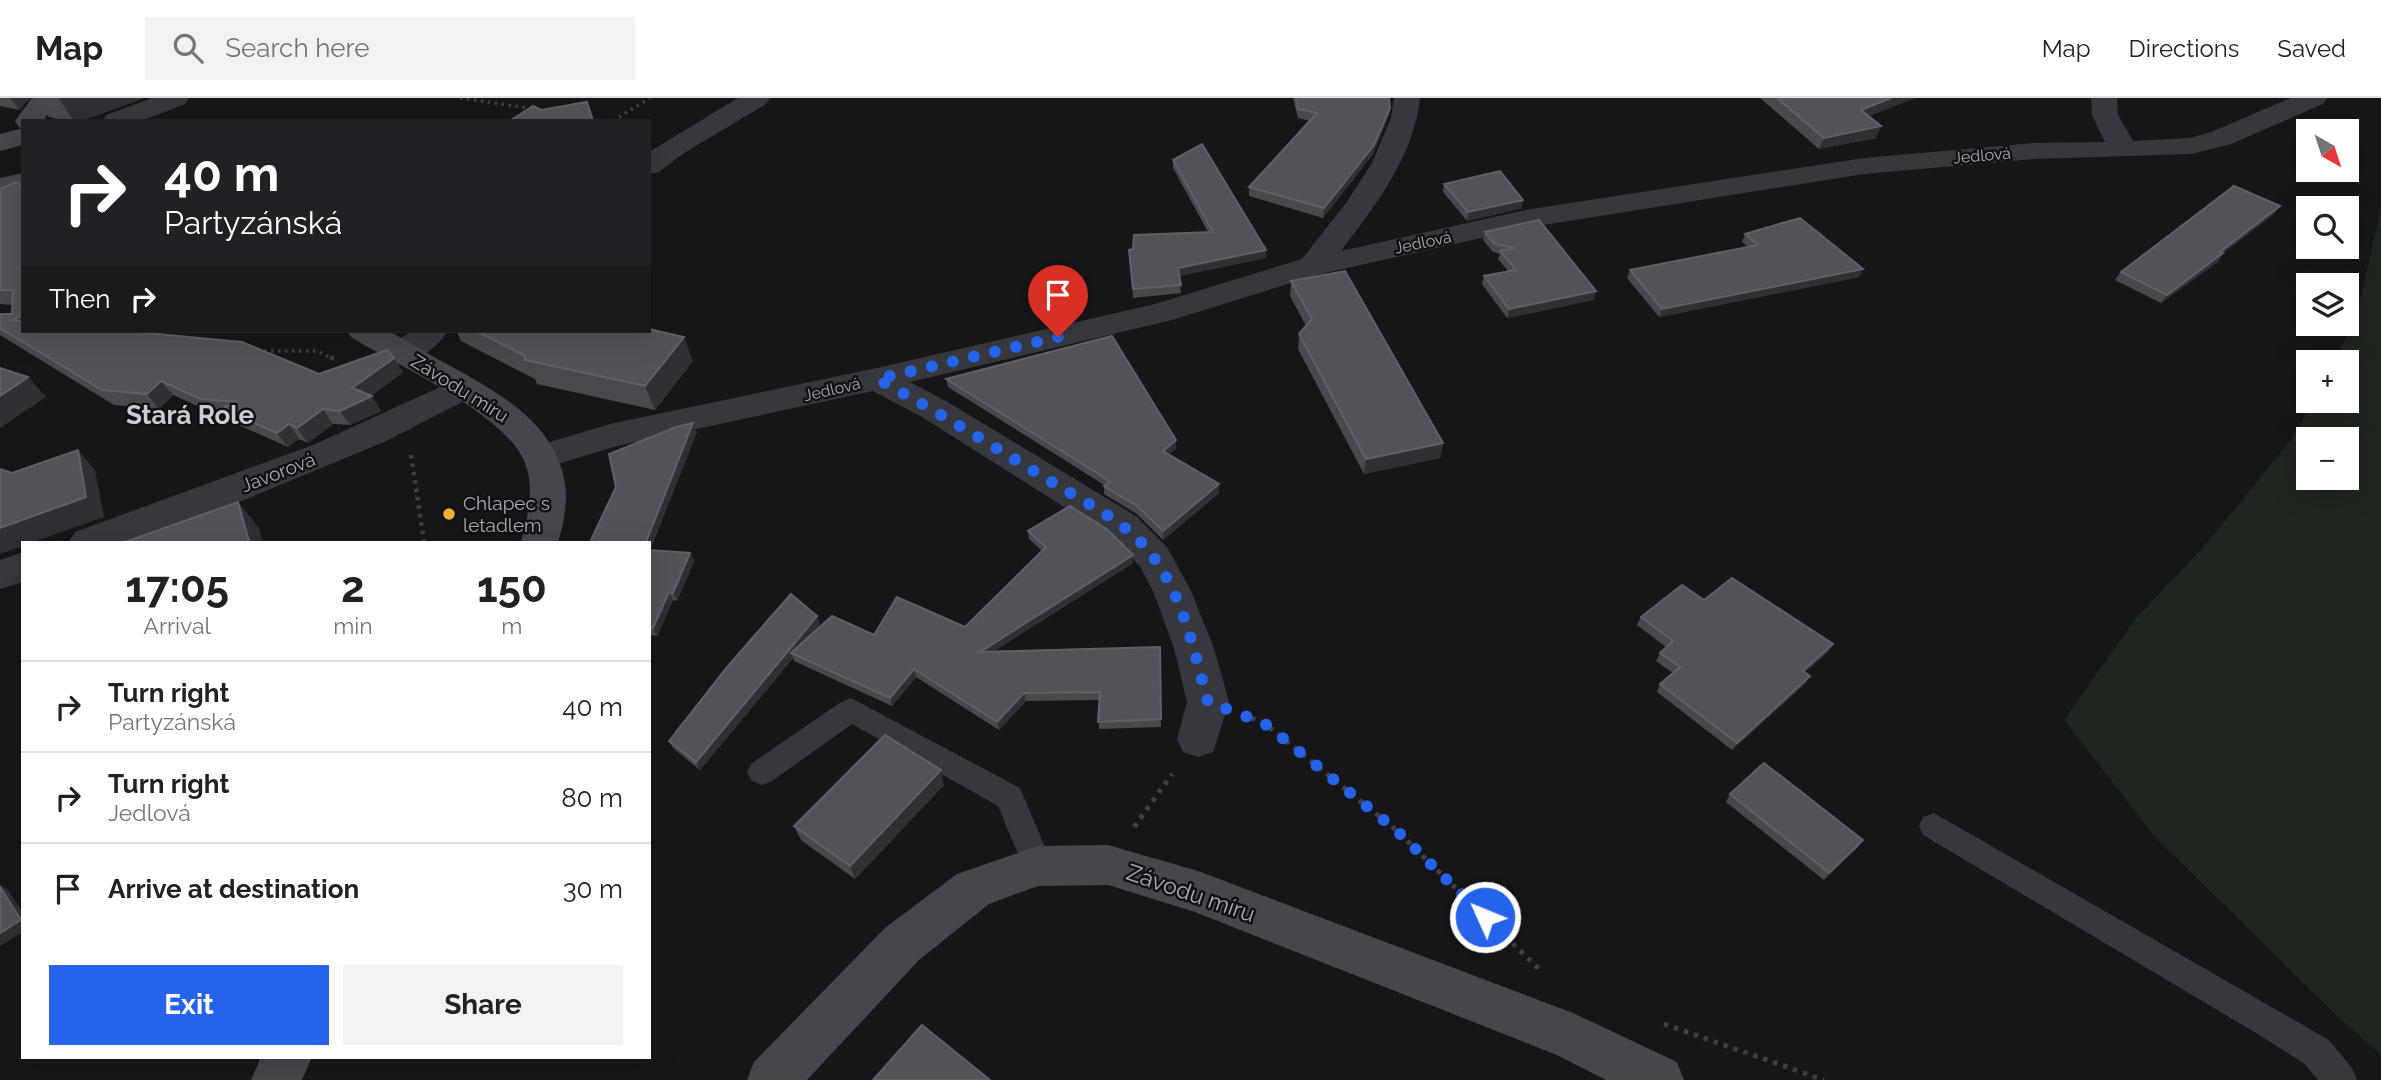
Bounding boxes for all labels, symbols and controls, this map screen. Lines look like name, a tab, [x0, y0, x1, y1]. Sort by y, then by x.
search box	[145, 17, 635, 80]
text: Map	[35, 29, 103, 68]
icon: search	[169, 29, 207, 67]
text: Search here	[225, 33, 370, 63]
text: Map	[2042, 34, 2091, 63]
text: Directions	[2129, 34, 2239, 63]
text: Saved	[2277, 34, 2346, 63]
north arrow	[2296, 119, 2359, 182]
map controls	[2296, 119, 2359, 490]
street label: Jedlová	[1953, 144, 2012, 167]
text: 40 m	[164, 145, 279, 202]
icon: right	[49, 147, 140, 238]
button: search	[2296, 196, 2359, 259]
text: Partyzánská	[164, 204, 342, 241]
street label: Jedlová	[1393, 227, 1453, 258]
pin	[1028, 265, 1088, 337]
button: layers	[2296, 273, 2359, 336]
icon: arrive	[1039, 276, 1077, 314]
icon: right	[124, 280, 162, 318]
text: Then	[49, 284, 110, 314]
street label: Závodu míru	[407, 349, 513, 427]
button: +	[2296, 350, 2359, 413]
street label: Jedlová	[802, 374, 862, 405]
district label: Stará Role	[126, 400, 254, 430]
button: −	[2296, 427, 2359, 490]
street label: Javorová	[238, 448, 318, 496]
place label: Chlapec s letadlem	[463, 492, 550, 536]
marker: Chlapec s letadlem	[441, 506, 457, 522]
text: 17:05	[125, 563, 229, 612]
text: 2	[341, 563, 365, 612]
text: 150	[477, 563, 547, 612]
text: Arrival	[143, 612, 211, 639]
text: min	[333, 612, 373, 639]
text: m	[501, 612, 522, 639]
text: Turn right	[108, 678, 229, 708]
icon: right	[49, 688, 87, 726]
text: 40 m	[562, 692, 623, 722]
text: Partyzánská	[108, 708, 236, 735]
text: Turn right	[108, 769, 229, 799]
icon: right	[49, 779, 87, 817]
text: 80 m	[561, 783, 623, 813]
text: Jedlová	[108, 799, 191, 826]
street label: Závodu míru	[1123, 858, 1259, 927]
icon: arrive	[49, 870, 87, 908]
text: Arrive at destination	[108, 874, 359, 904]
text: 30 m	[563, 874, 623, 904]
position arrow	[1448, 880, 1522, 954]
button: Exit	[49, 965, 329, 1045]
button: Share	[343, 965, 623, 1045]

